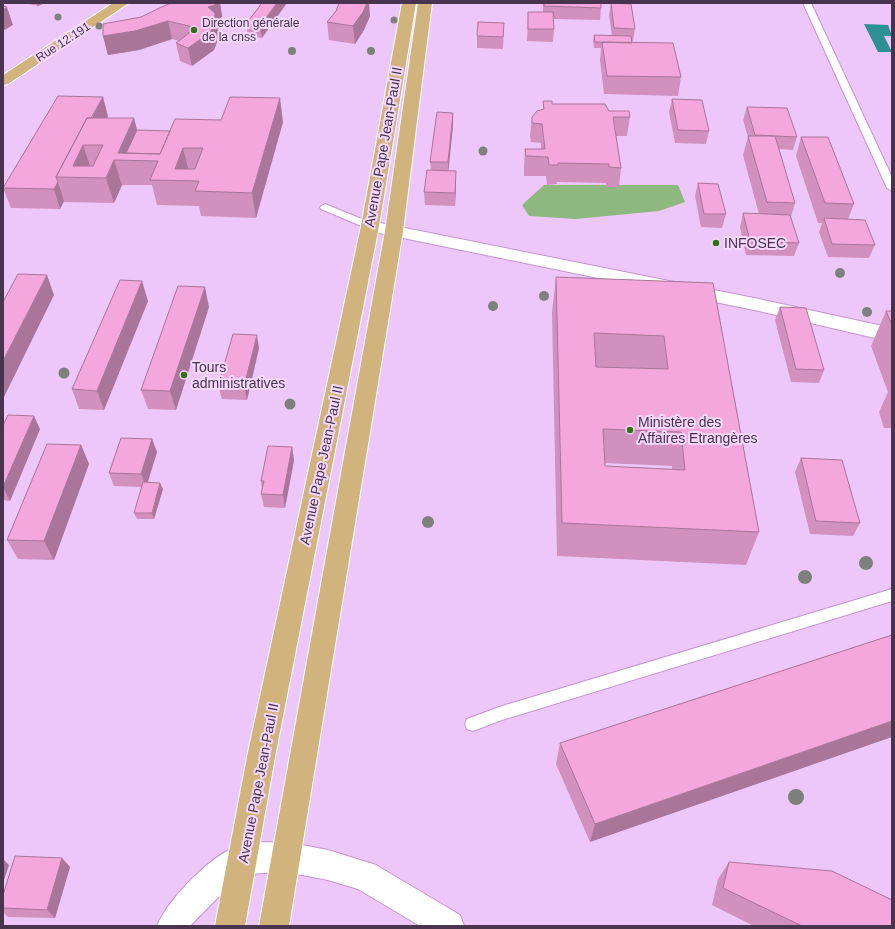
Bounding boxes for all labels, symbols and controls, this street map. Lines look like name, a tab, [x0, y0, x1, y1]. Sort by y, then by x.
place label: Direction générale de la cnss	[202, 16, 300, 44]
street label: Rue 12.191	[33, 19, 93, 65]
marker: Direction générale de la cnss	[189, 25, 199, 35]
street label: Avenue Pape Jean-Paul II	[361, 66, 405, 228]
place label: INFOSEC	[724, 235, 786, 251]
marker: INFOSEC	[711, 238, 721, 248]
place label: Tours administratives	[192, 359, 285, 391]
marker: Tours administratives	[179, 370, 189, 380]
street label: Avenue Pape Jean-Paul II	[296, 384, 346, 546]
place label: Ministère des Affaires Etrangères	[638, 414, 758, 446]
marker: Ministère des Affaires Etrangères	[625, 425, 635, 435]
street label: Avenue Pape Jean-Paul II	[235, 702, 281, 864]

